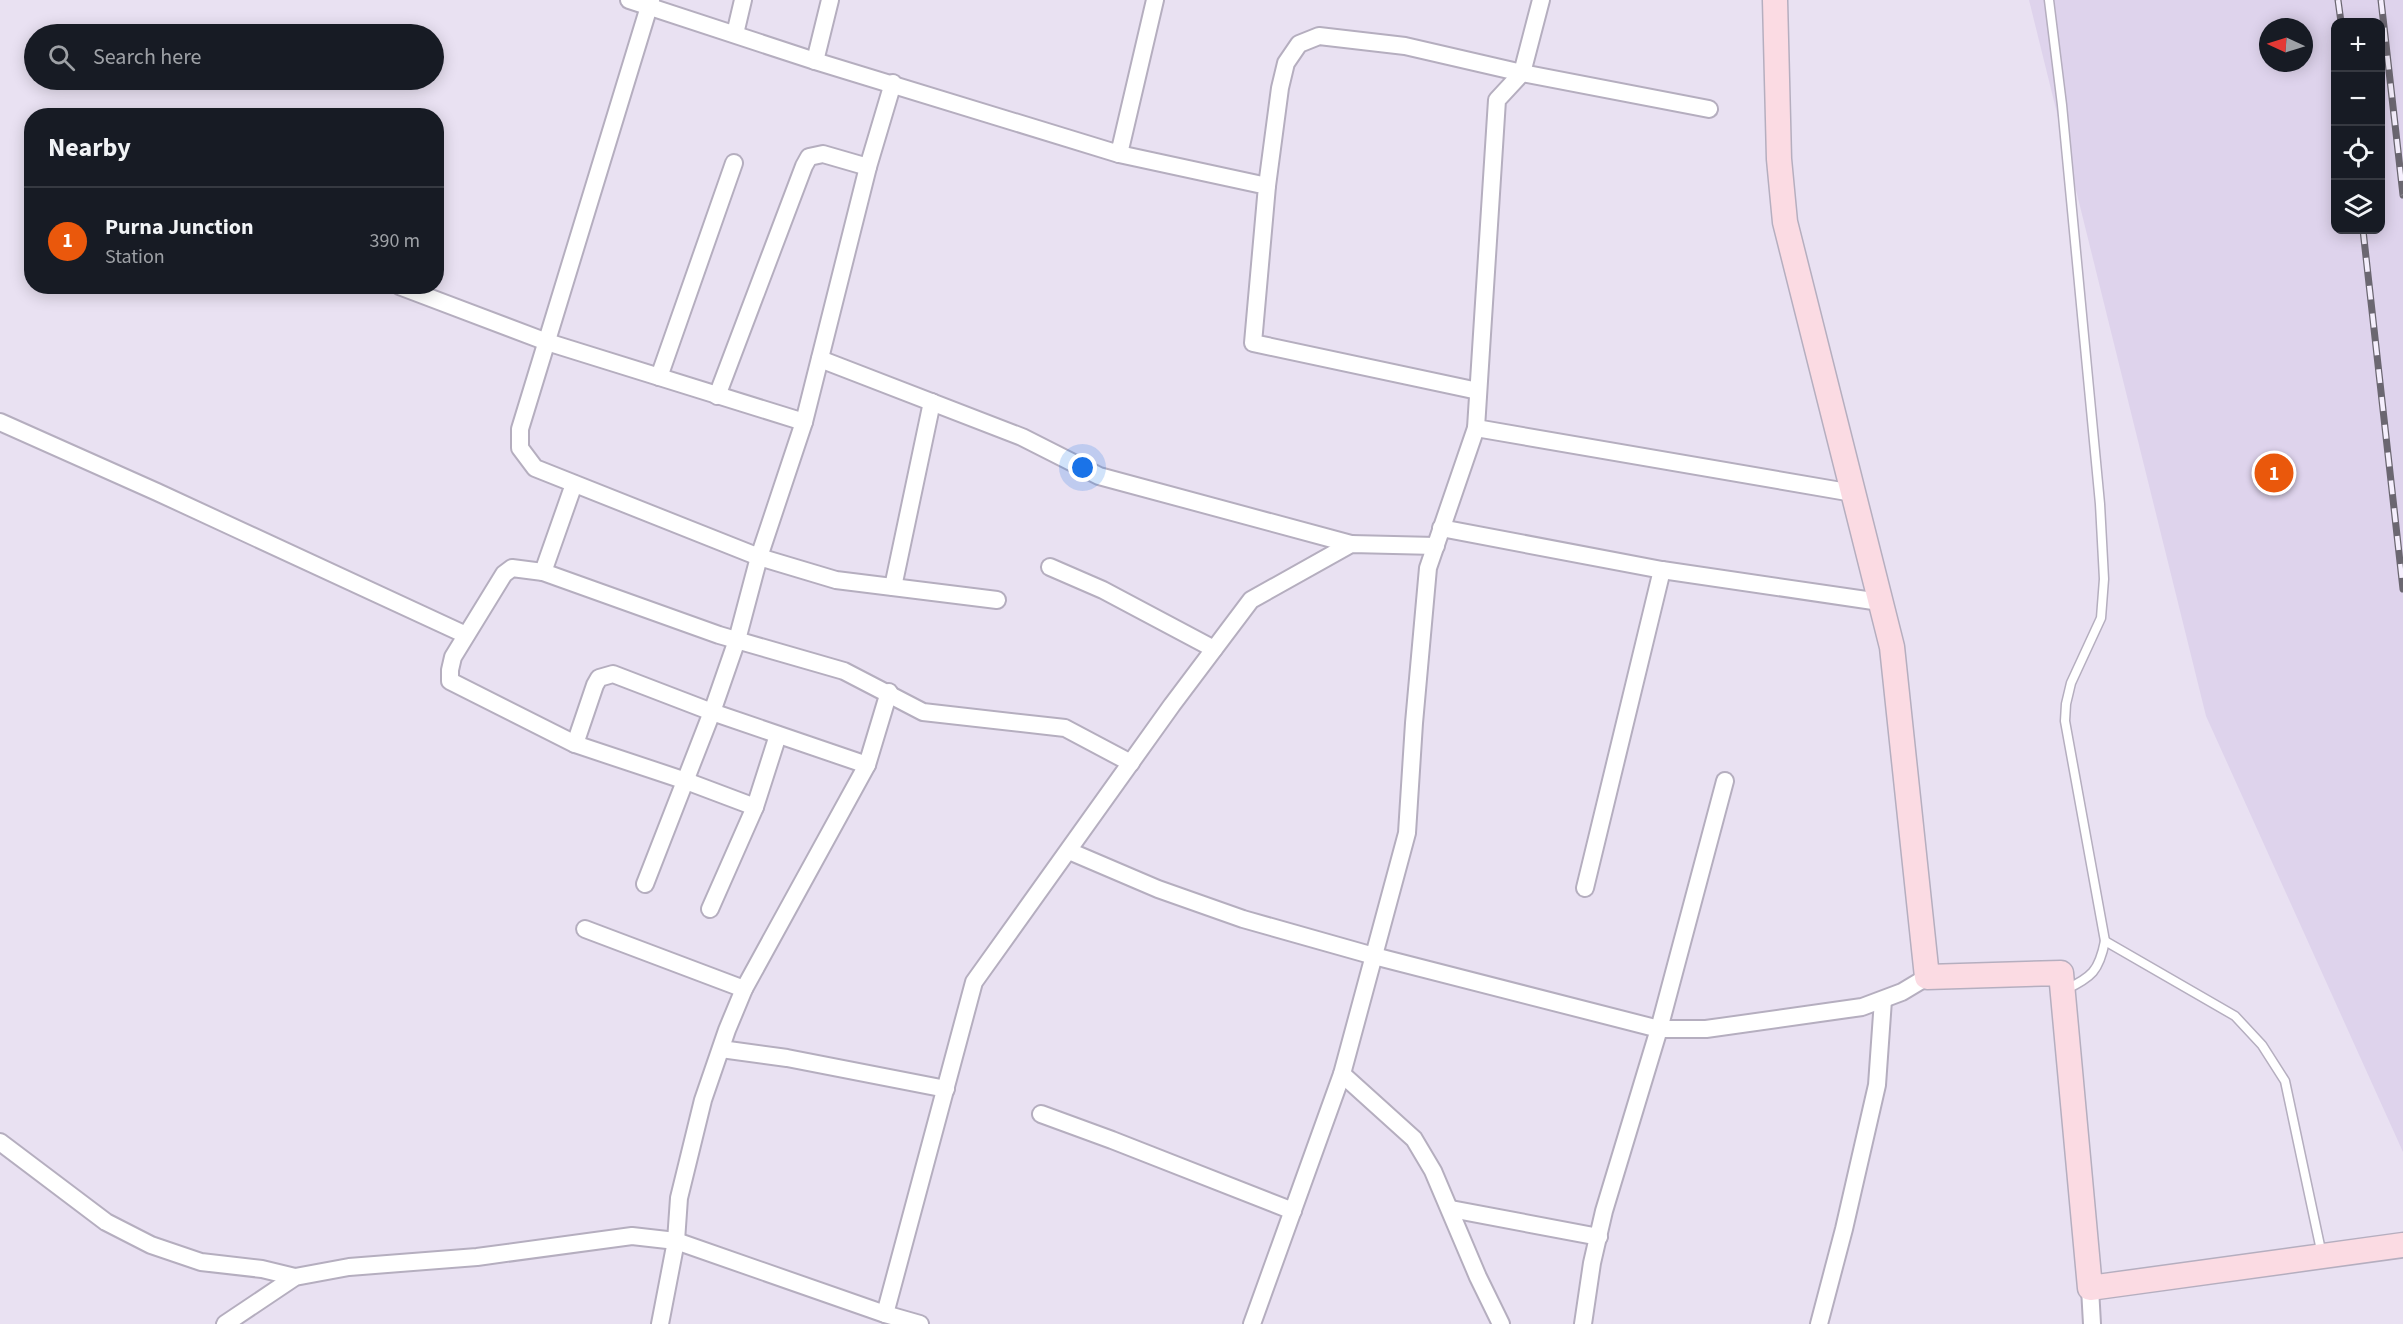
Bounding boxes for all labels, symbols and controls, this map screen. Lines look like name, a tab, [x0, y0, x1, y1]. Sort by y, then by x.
north arrow	[2259, 18, 2313, 72]
map controls	[2331, 18, 2385, 234]
button: +	[2331, 18, 2385, 72]
search box	[24, 24, 444, 90]
icon: search	[45, 41, 78, 74]
text: Search here	[93, 41, 201, 73]
button: −	[2331, 72, 2385, 126]
button: locate	[2331, 126, 2385, 180]
text: Nearby	[48, 129, 131, 166]
button: layers	[2331, 180, 2385, 234]
text: Purna Junction	[105, 211, 254, 243]
text: 1	[62, 227, 73, 255]
text: 390 m	[370, 227, 420, 255]
text: Station	[105, 243, 165, 271]
pin: 1	[2254, 450, 2294, 496]
your location	[1068, 453, 1097, 482]

